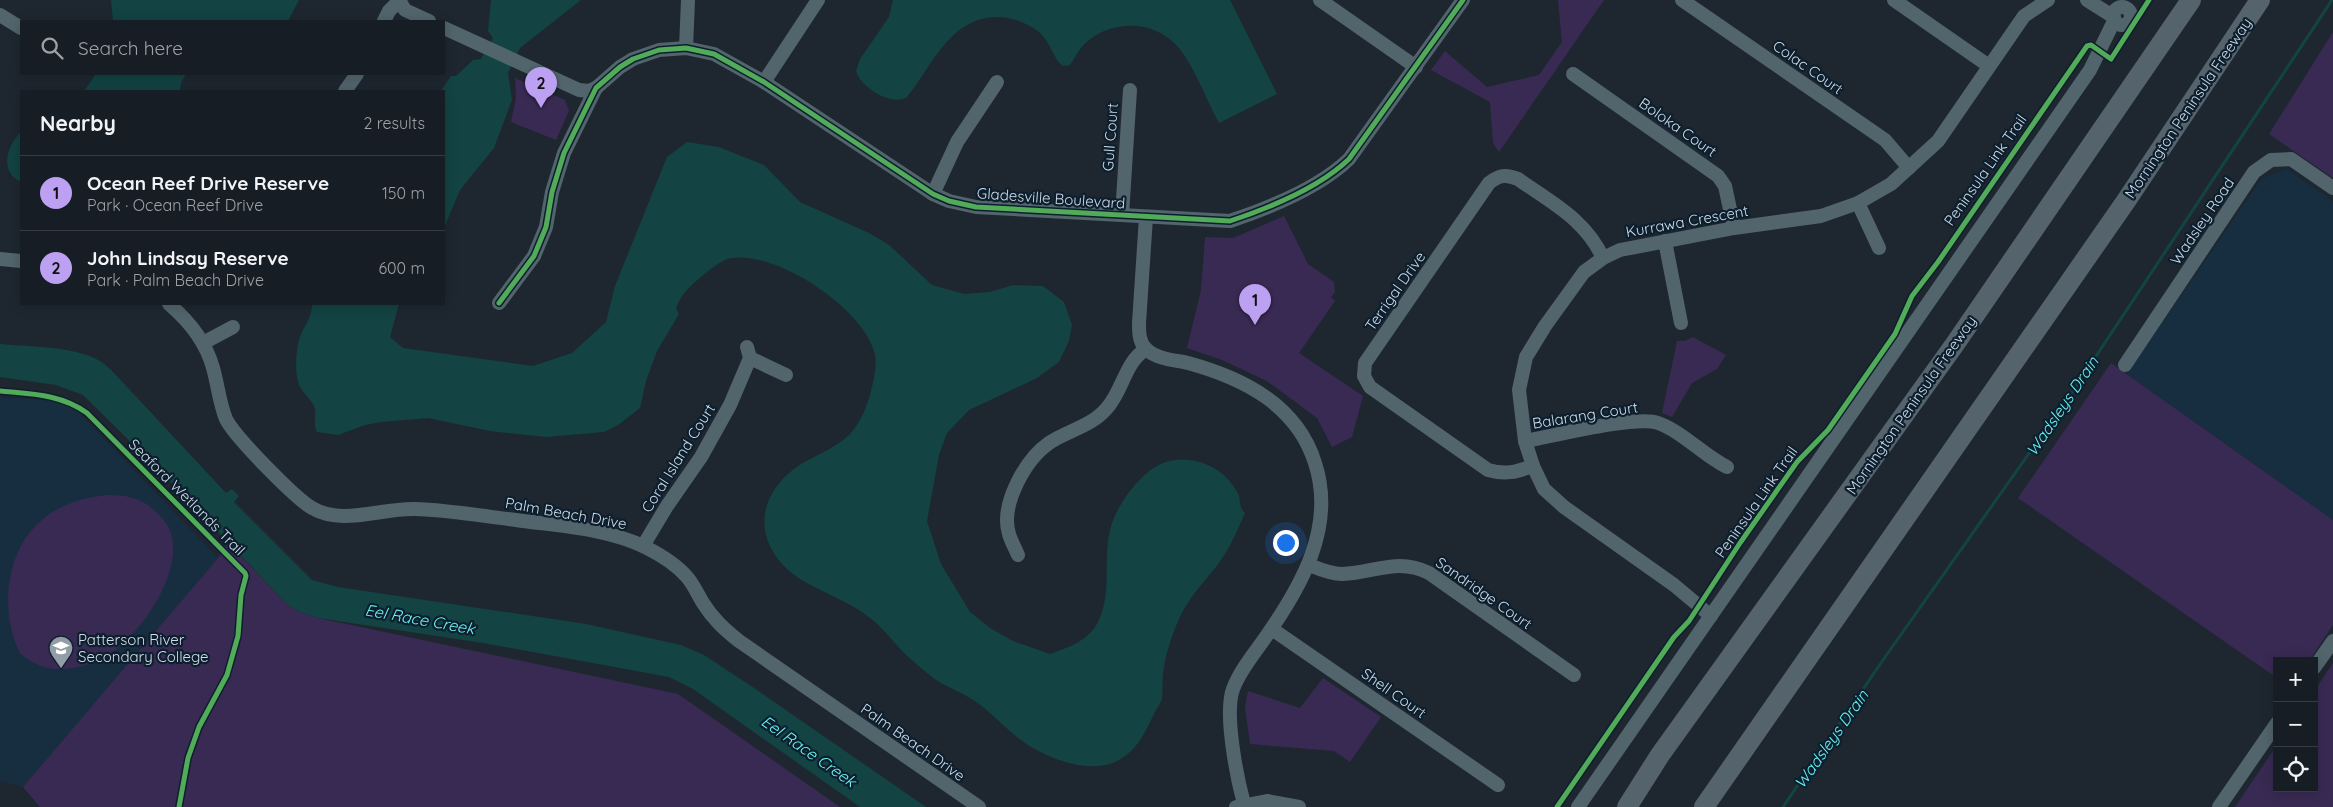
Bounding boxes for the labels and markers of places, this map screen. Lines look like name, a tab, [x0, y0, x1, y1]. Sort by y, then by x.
pin: 2	[525, 67, 557, 108]
pin: 1	[1239, 284, 1271, 325]
place label: Patterson River Secondary College	[78, 630, 209, 666]
school or university icon: Patterson River Secondary College	[48, 635, 74, 669]

